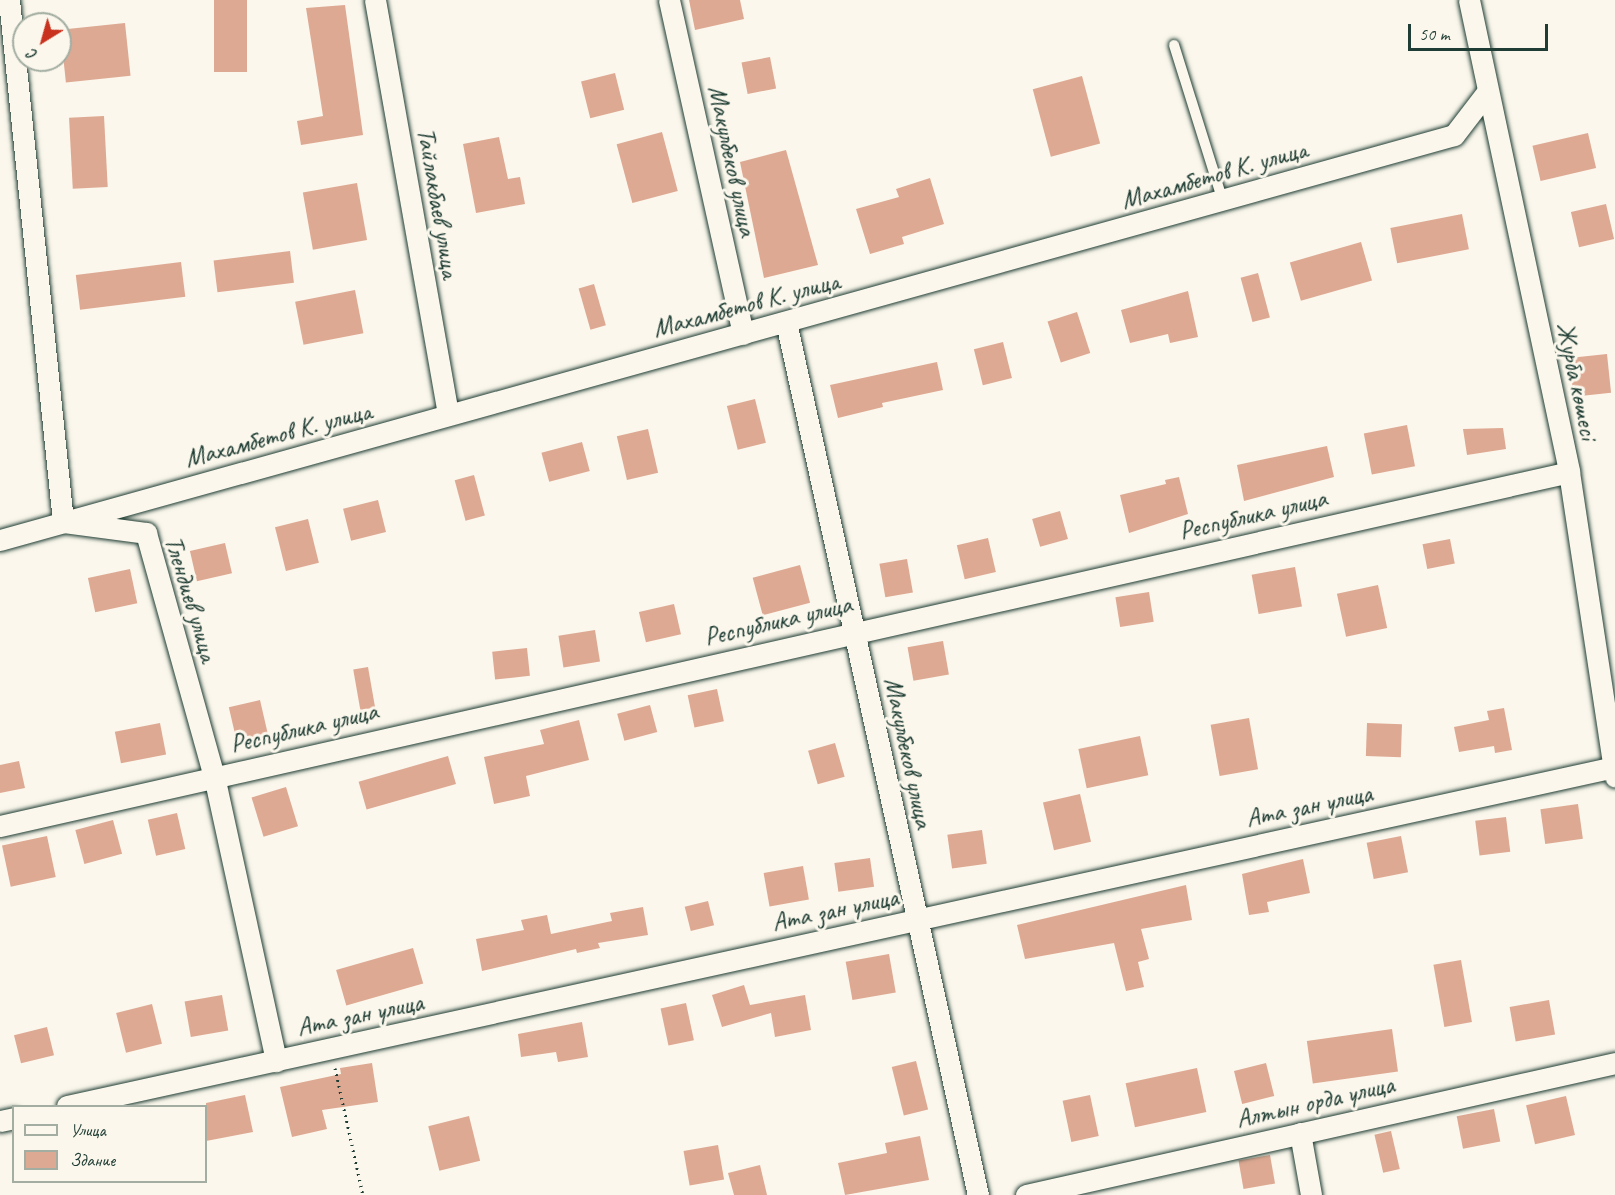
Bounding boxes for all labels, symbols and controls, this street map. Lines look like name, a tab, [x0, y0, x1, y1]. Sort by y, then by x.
north arrow	[12, 12, 72, 72]
scale bar	[1411, 12, 1550, 50]
text: 50 m	[1419, 23, 1450, 45]
text: С	[23, 44, 42, 65]
street label: Макулбеков улица	[701, 82, 763, 240]
street label: Тайлакбаев улица	[409, 125, 467, 281]
street label: Махамбетов К. улица	[1118, 134, 1310, 216]
street label: Махамбетов К. улица	[649, 265, 843, 345]
street label: Журба көшесі	[1549, 319, 1605, 443]
street label: Махамбетов К. улица	[181, 395, 375, 475]
street label: Республика улица	[1175, 483, 1331, 547]
street label: Тлендиев улица	[157, 532, 225, 666]
street label: Республика улица	[700, 589, 856, 653]
street label: Макулбеков улица	[877, 674, 939, 832]
street label: Республика улица	[226, 696, 382, 760]
street label: Ата зан улица	[1242, 777, 1376, 835]
street label: Ата зан улица	[768, 881, 902, 939]
street label: Ата зан улица	[293, 986, 427, 1044]
street label: Алтын орда улица	[1232, 1068, 1398, 1136]
legend	[12, 1105, 207, 1183]
text: Улица	[70, 1119, 106, 1141]
text: Здание	[70, 1149, 115, 1171]

